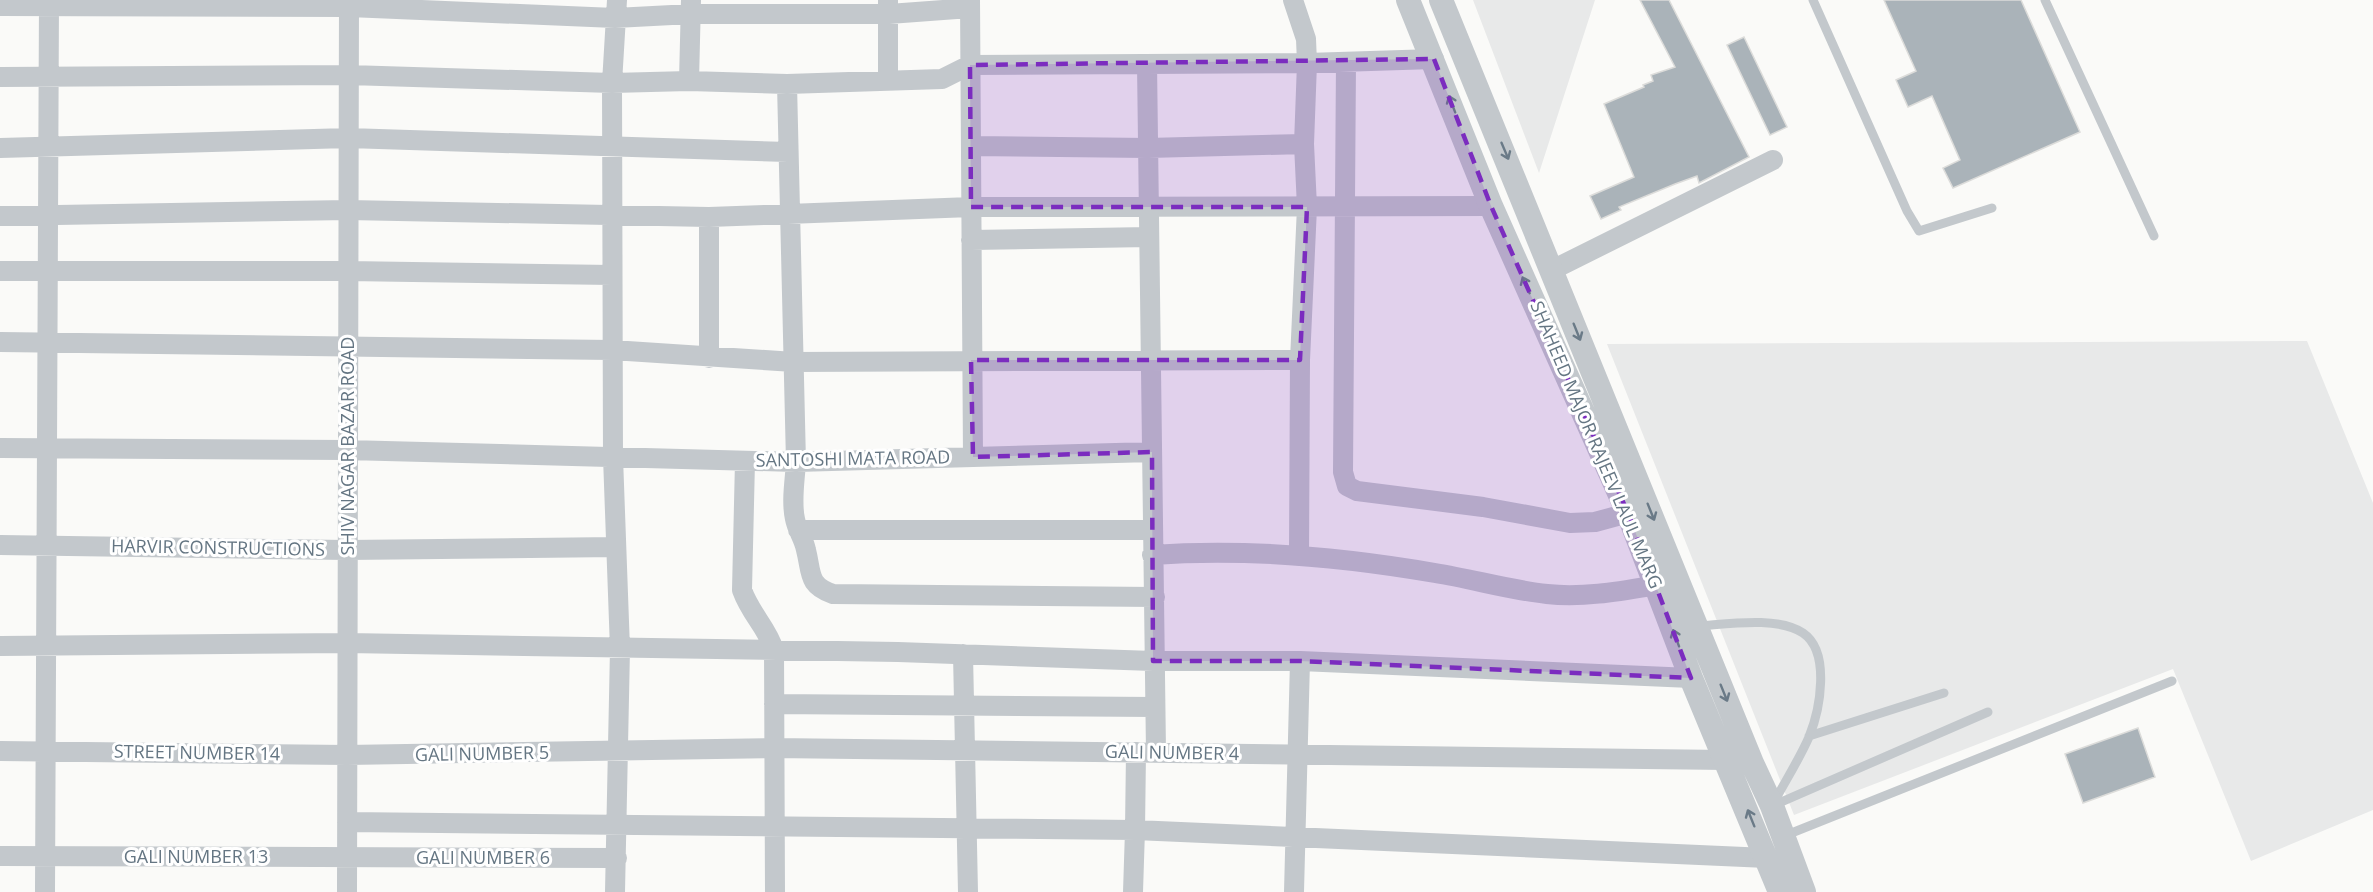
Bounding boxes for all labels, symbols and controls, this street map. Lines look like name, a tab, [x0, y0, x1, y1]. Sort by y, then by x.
one-way arrow	[1445, 95, 1456, 114]
one-way arrow	[1499, 141, 1511, 159]
one-way arrow	[1520, 276, 1531, 294]
street label: SHAHEED MAJOR RAJEEV LAUL MARG	[1525, 297, 1669, 592]
one-way arrow	[1572, 322, 1583, 340]
street label: SHIV NAGAR BAZAR ROAD	[335, 337, 359, 555]
street label: SANTOSHI MATA ROAD	[755, 444, 951, 472]
one-way arrow	[1646, 503, 1657, 521]
street label: HARVIR CONSTRUCTIONS	[111, 533, 325, 561]
one-way arrow	[1670, 629, 1681, 648]
one-way arrow	[1719, 683, 1730, 702]
street label: STREET NUMBER 14	[114, 739, 280, 765]
street label: GALI NUMBER 4	[1105, 739, 1239, 765]
street label: GALI NUMBER 5	[415, 740, 549, 766]
one-way arrow	[1745, 809, 1756, 828]
street label: GALI NUMBER 13	[124, 844, 268, 868]
street label: GALI NUMBER 6	[416, 845, 550, 869]

